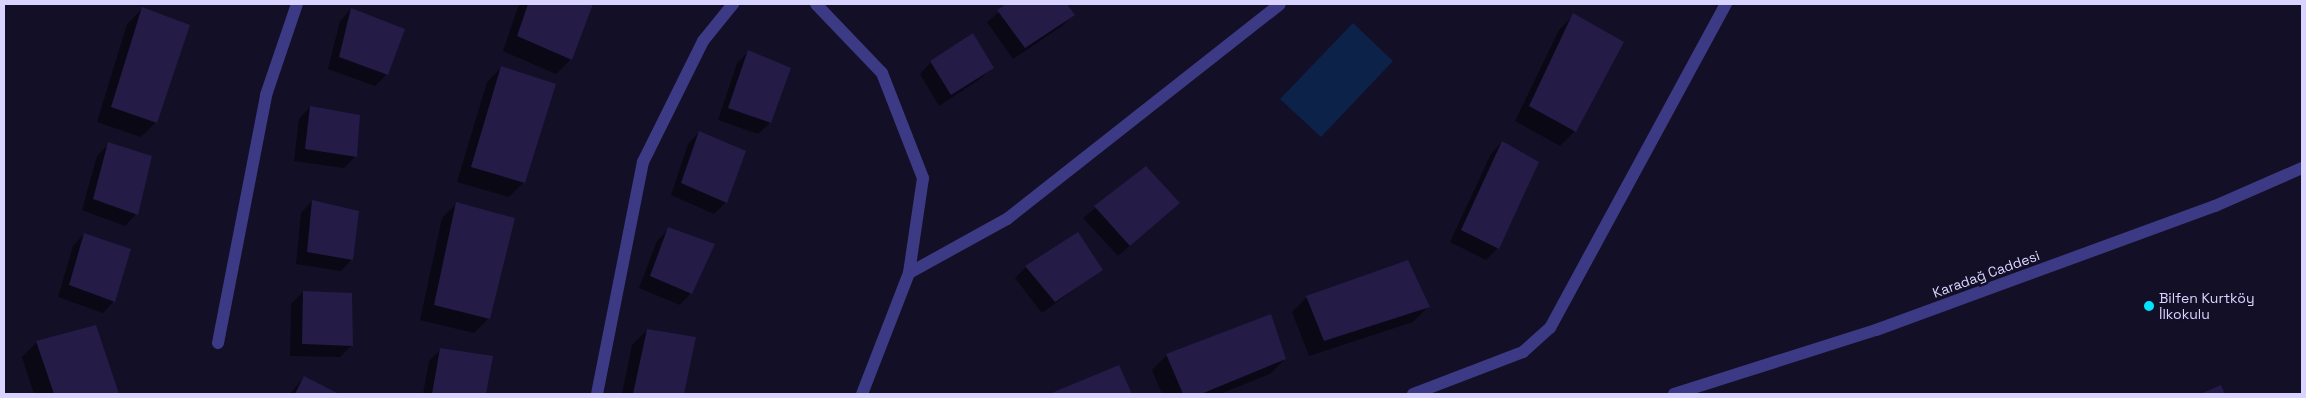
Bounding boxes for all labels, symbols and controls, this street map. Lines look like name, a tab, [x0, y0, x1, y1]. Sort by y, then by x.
street label: Karadağ Caddesi	[1930, 247, 2042, 301]
place label: Bilfen Kurtköy İlkokulu	[2159, 290, 2255, 322]
marker: Bilfen Kurtköy İlkokulu	[2143, 300, 2155, 312]

